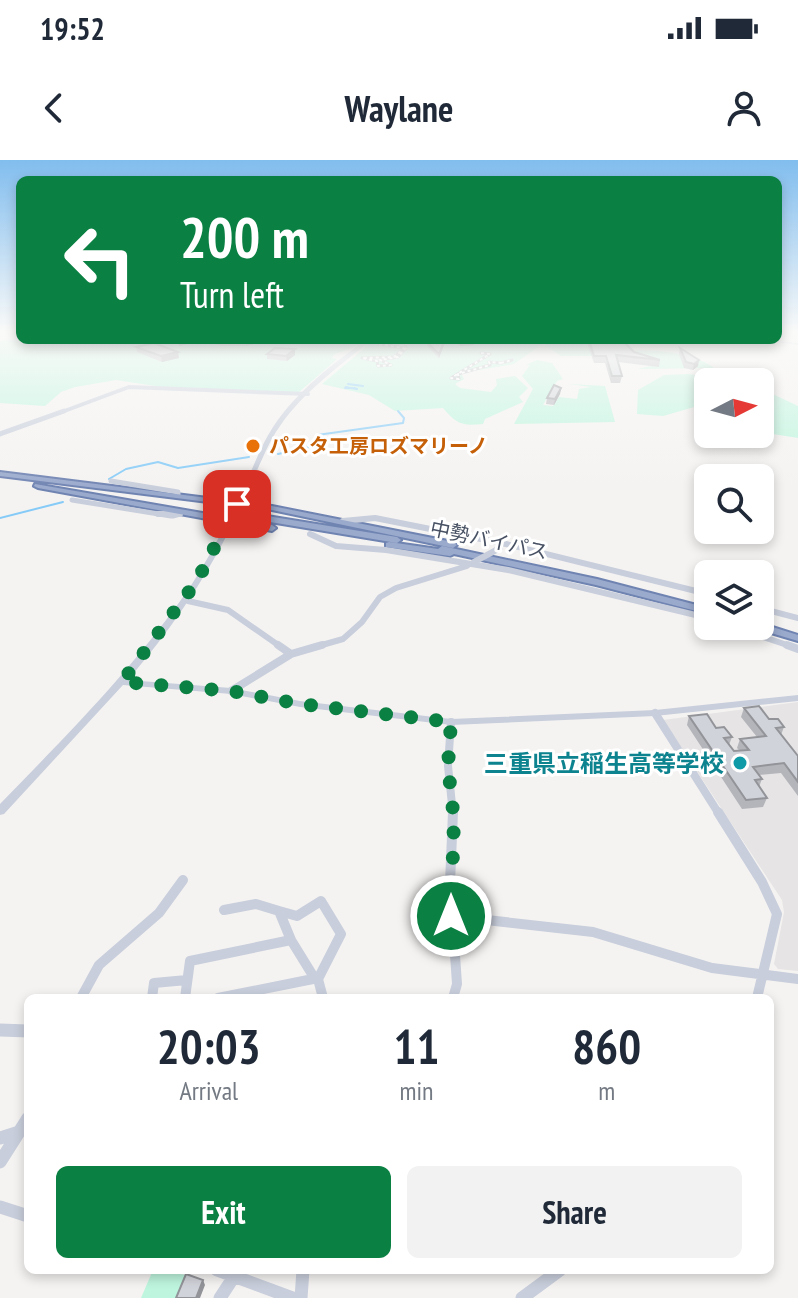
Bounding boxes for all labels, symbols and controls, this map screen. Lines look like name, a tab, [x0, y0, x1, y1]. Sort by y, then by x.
text: 19:52	[40, 9, 105, 48]
text: Waylane	[345, 85, 453, 132]
icon: back	[32, 86, 76, 130]
icon: person	[722, 86, 766, 130]
text: 200 m	[180, 201, 309, 273]
icon: left	[48, 208, 152, 312]
text: Turn left	[180, 271, 284, 318]
north arrow	[694, 368, 774, 448]
map controls	[694, 368, 774, 640]
place label: パスタ工房ロズマリーノ	[269, 433, 488, 459]
marker: パスタ工房ロズマリーノ	[244, 437, 262, 455]
button: search	[694, 464, 774, 544]
pin	[203, 470, 271, 538]
icon: arrive	[215, 482, 259, 526]
street label: 中勢バイパス	[428, 515, 550, 565]
button: layers	[694, 560, 774, 640]
place label: 三重県立稲生高等学校	[484, 748, 724, 779]
marker: 三重県立稲生高等学校	[731, 754, 749, 772]
position arrow	[409, 874, 493, 958]
text: 20:03	[157, 1015, 261, 1077]
text: 11	[394, 1015, 439, 1077]
text: 860	[572, 1015, 641, 1077]
text: Arrival	[179, 1074, 238, 1107]
text: min	[400, 1074, 433, 1107]
text: m	[598, 1074, 615, 1107]
button: Exit	[56, 1166, 391, 1258]
button: Share	[407, 1166, 742, 1258]

